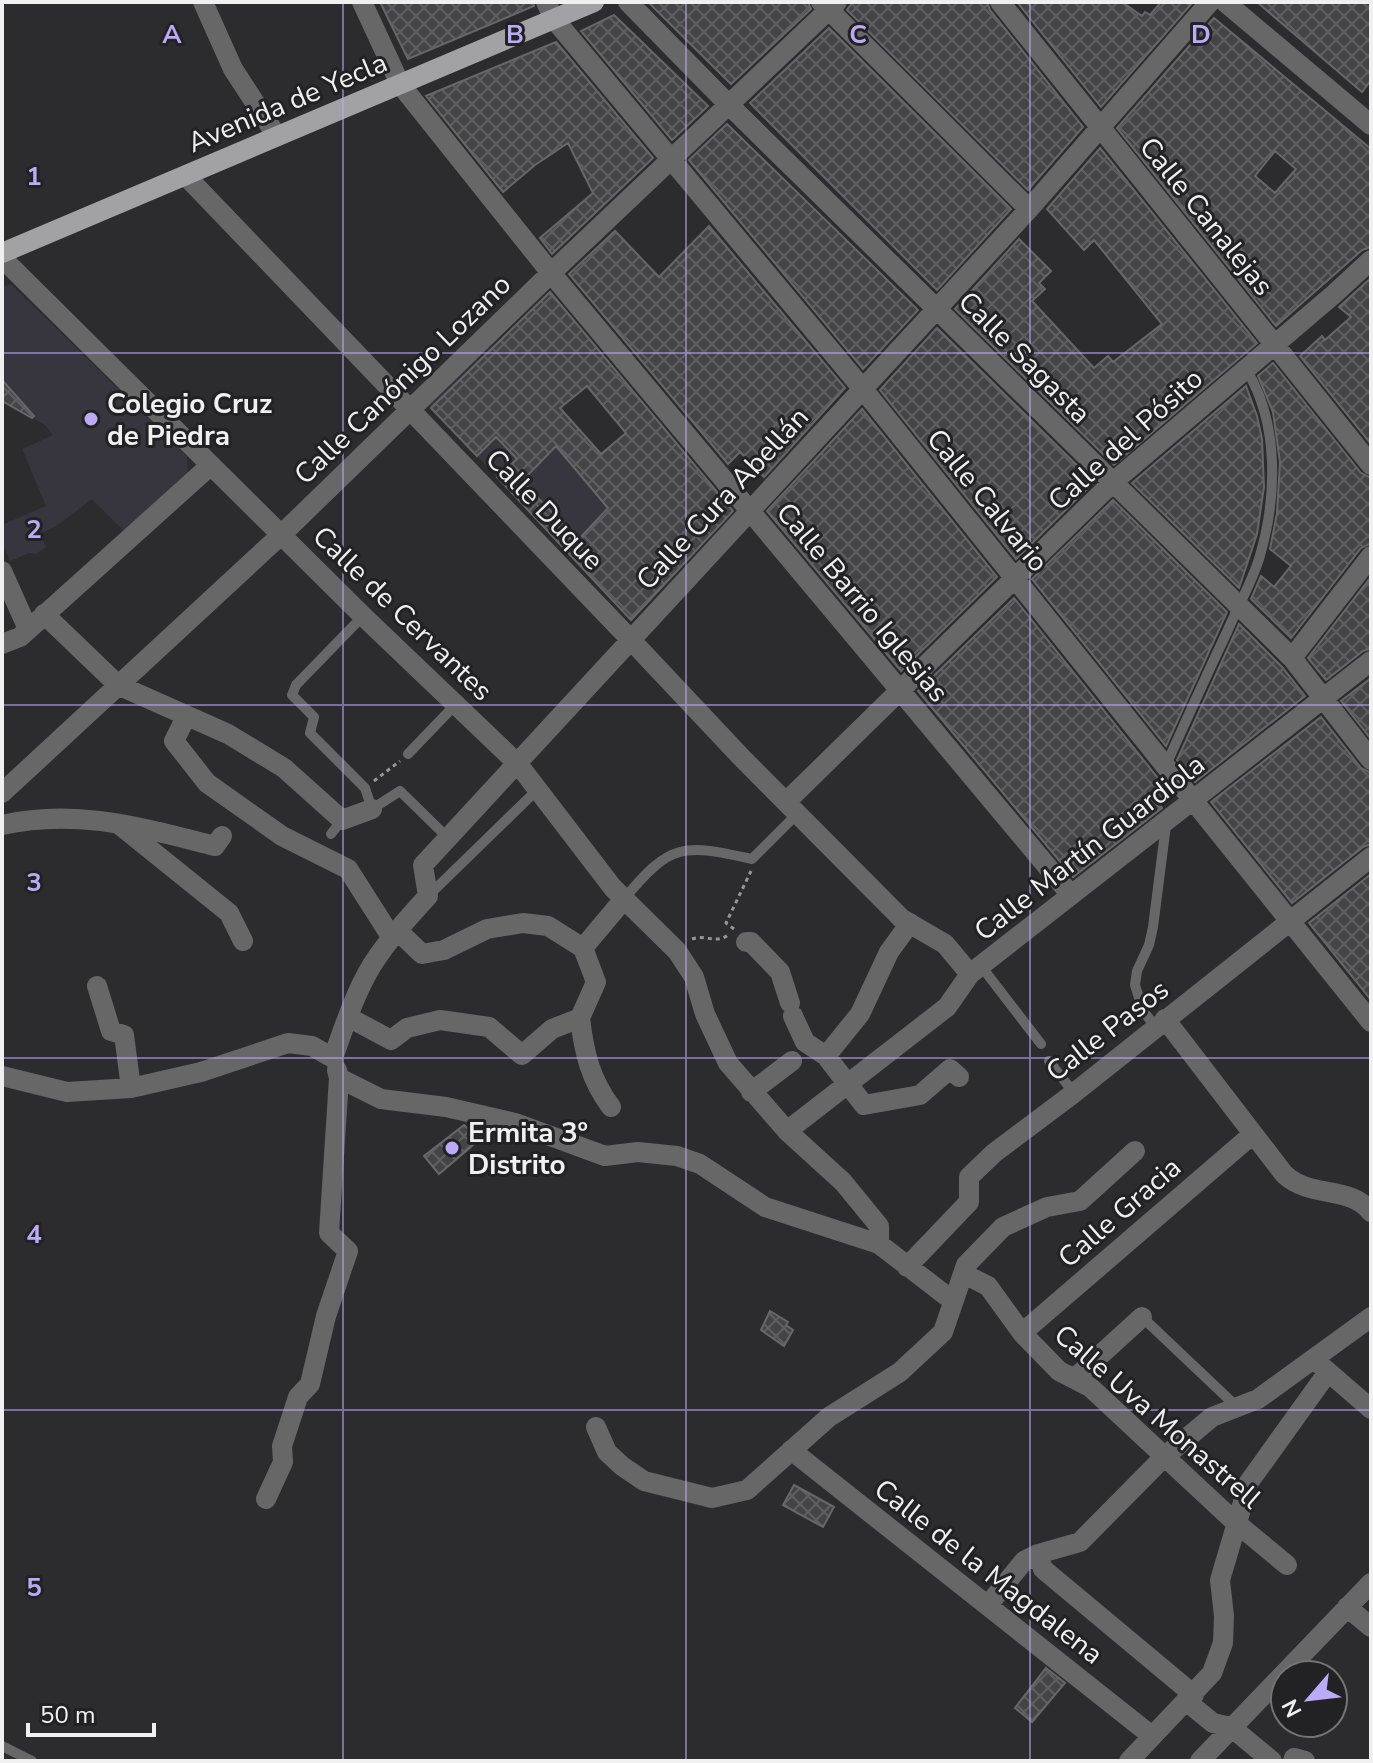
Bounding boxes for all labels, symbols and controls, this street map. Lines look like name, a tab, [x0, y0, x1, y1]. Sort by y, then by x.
text: A	[162, 17, 182, 52]
text: B	[506, 17, 524, 52]
text: C	[849, 17, 867, 52]
text: D	[1191, 17, 1211, 52]
street label: Avenida de Yecla	[182, 44, 393, 162]
street label: Calle Canalejas	[1131, 129, 1282, 304]
text: 1	[26, 159, 42, 194]
street label: Calle Canónigo Lozano	[286, 266, 519, 493]
street label: Calle Sagasta	[950, 283, 1099, 432]
street label: Calle del Pósito	[1040, 360, 1211, 520]
place label: Colegio Cruz de Piedra	[107, 385, 272, 455]
street label: Calle Cura Abellán	[628, 399, 817, 598]
marker: Colegio Cruz de Piedra	[82, 410, 100, 428]
street label: Calle Calvario	[918, 421, 1057, 580]
street label: Calle Duque	[477, 441, 612, 579]
street label: Calle Barrio Iglesias	[767, 495, 957, 711]
text: 2	[26, 512, 42, 547]
street label: Calle de Cervantes	[304, 518, 501, 710]
street label: Calle Martín Guardiola	[966, 746, 1213, 950]
text: 3	[26, 865, 42, 900]
street label: Calle Pasos	[1038, 971, 1177, 1091]
place label: Ermita 3º Distrito	[468, 1114, 588, 1184]
marker: Ermita 3º Distrito	[443, 1139, 461, 1157]
street label: Calle Gracia	[1050, 1149, 1189, 1277]
text: 4	[26, 1217, 42, 1252]
street label: Calle Uva Monastrell	[1046, 1316, 1270, 1518]
street label: Calle de la Magdalena	[866, 1470, 1111, 1673]
text: 5	[26, 1570, 42, 1605]
north arrow	[1269, 1659, 1349, 1739]
scale bar	[28, 1687, 154, 1737]
text: N	[1275, 1694, 1309, 1722]
text: 50 m	[40, 1699, 96, 1731]

